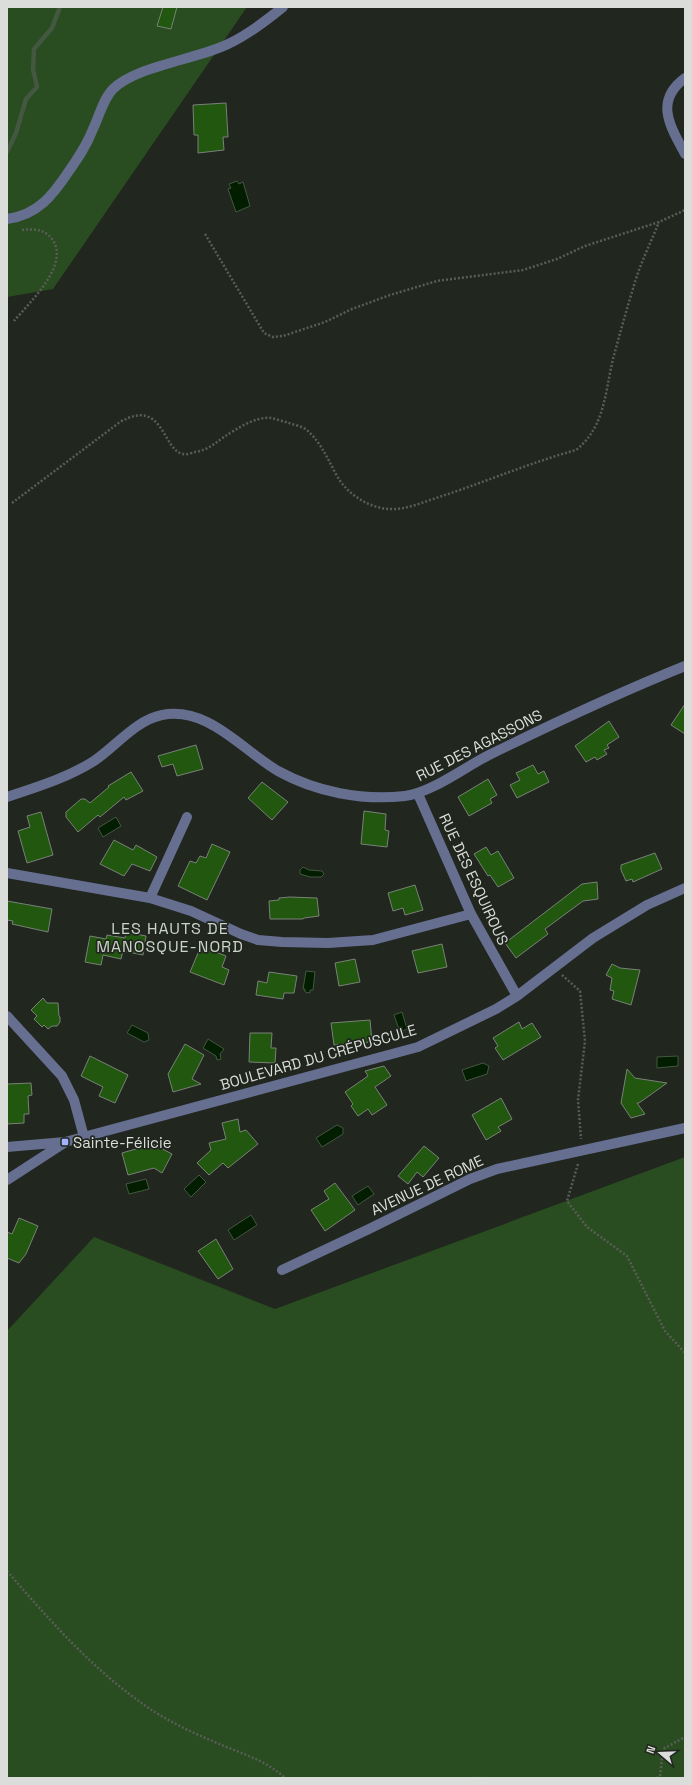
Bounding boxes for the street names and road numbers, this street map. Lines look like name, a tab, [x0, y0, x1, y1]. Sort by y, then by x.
street label: RUE DES AGASSONS	[413, 705, 545, 785]
street label: RUE DES ESQUIROUS	[435, 810, 513, 948]
street label: BOULEVARD DU CRÉPUSCULE	[218, 1020, 418, 1094]
street label: AVENUE DE ROME	[368, 1151, 486, 1219]

